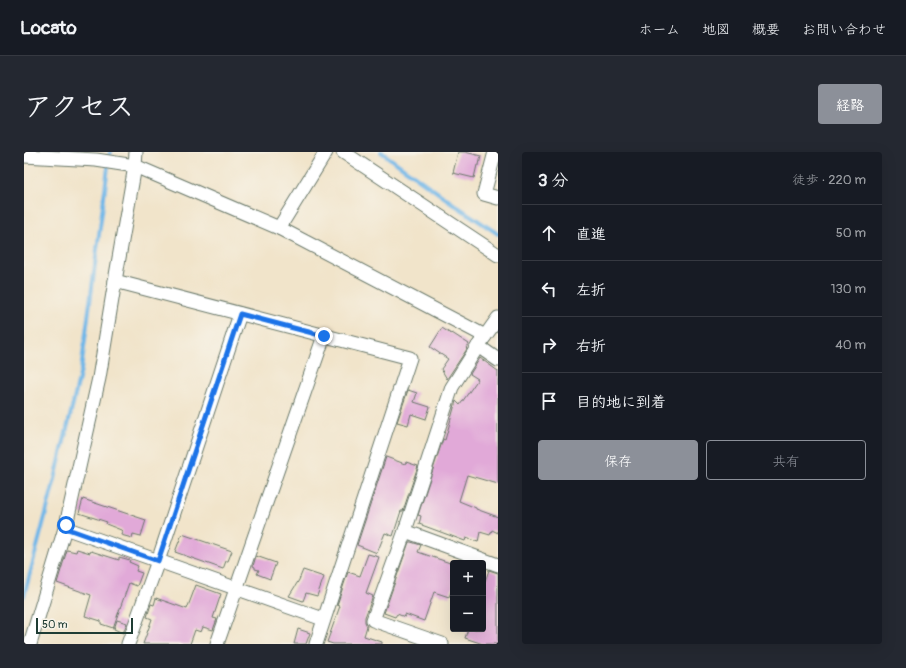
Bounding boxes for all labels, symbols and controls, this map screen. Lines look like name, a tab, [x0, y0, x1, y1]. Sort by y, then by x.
text: Locato	[20, 16, 77, 40]
text: ホーム	[639, 21, 680, 38]
text: 地図	[702, 21, 730, 38]
text: 概要	[752, 21, 780, 38]
text: お問い合わせ	[802, 21, 886, 38]
button: 経路	[818, 84, 882, 124]
text: アクセス	[24, 90, 134, 125]
text: 3 分	[538, 170, 568, 191]
text: 徒歩 · 220 m	[792, 172, 866, 188]
icon: ahead	[538, 222, 560, 244]
text: 直進	[576, 225, 606, 244]
text: 50 m	[836, 225, 866, 241]
icon: left	[538, 278, 560, 300]
text: 左折	[576, 281, 606, 300]
text: 130 m	[830, 281, 866, 297]
route end	[315, 327, 333, 345]
icon: right	[538, 334, 560, 356]
text: 右折	[576, 337, 606, 356]
text: 40 m	[835, 337, 866, 353]
icon: arrive	[538, 390, 560, 412]
text: 目的地に到着	[576, 393, 666, 412]
button: 保存	[538, 440, 698, 480]
button: 共有	[706, 440, 866, 480]
route start	[57, 516, 75, 534]
map controls	[450, 560, 486, 632]
button: +	[450, 560, 486, 596]
button: −	[450, 596, 486, 632]
scale bar	[36, 616, 133, 635]
text: 50 m	[42, 618, 68, 631]

